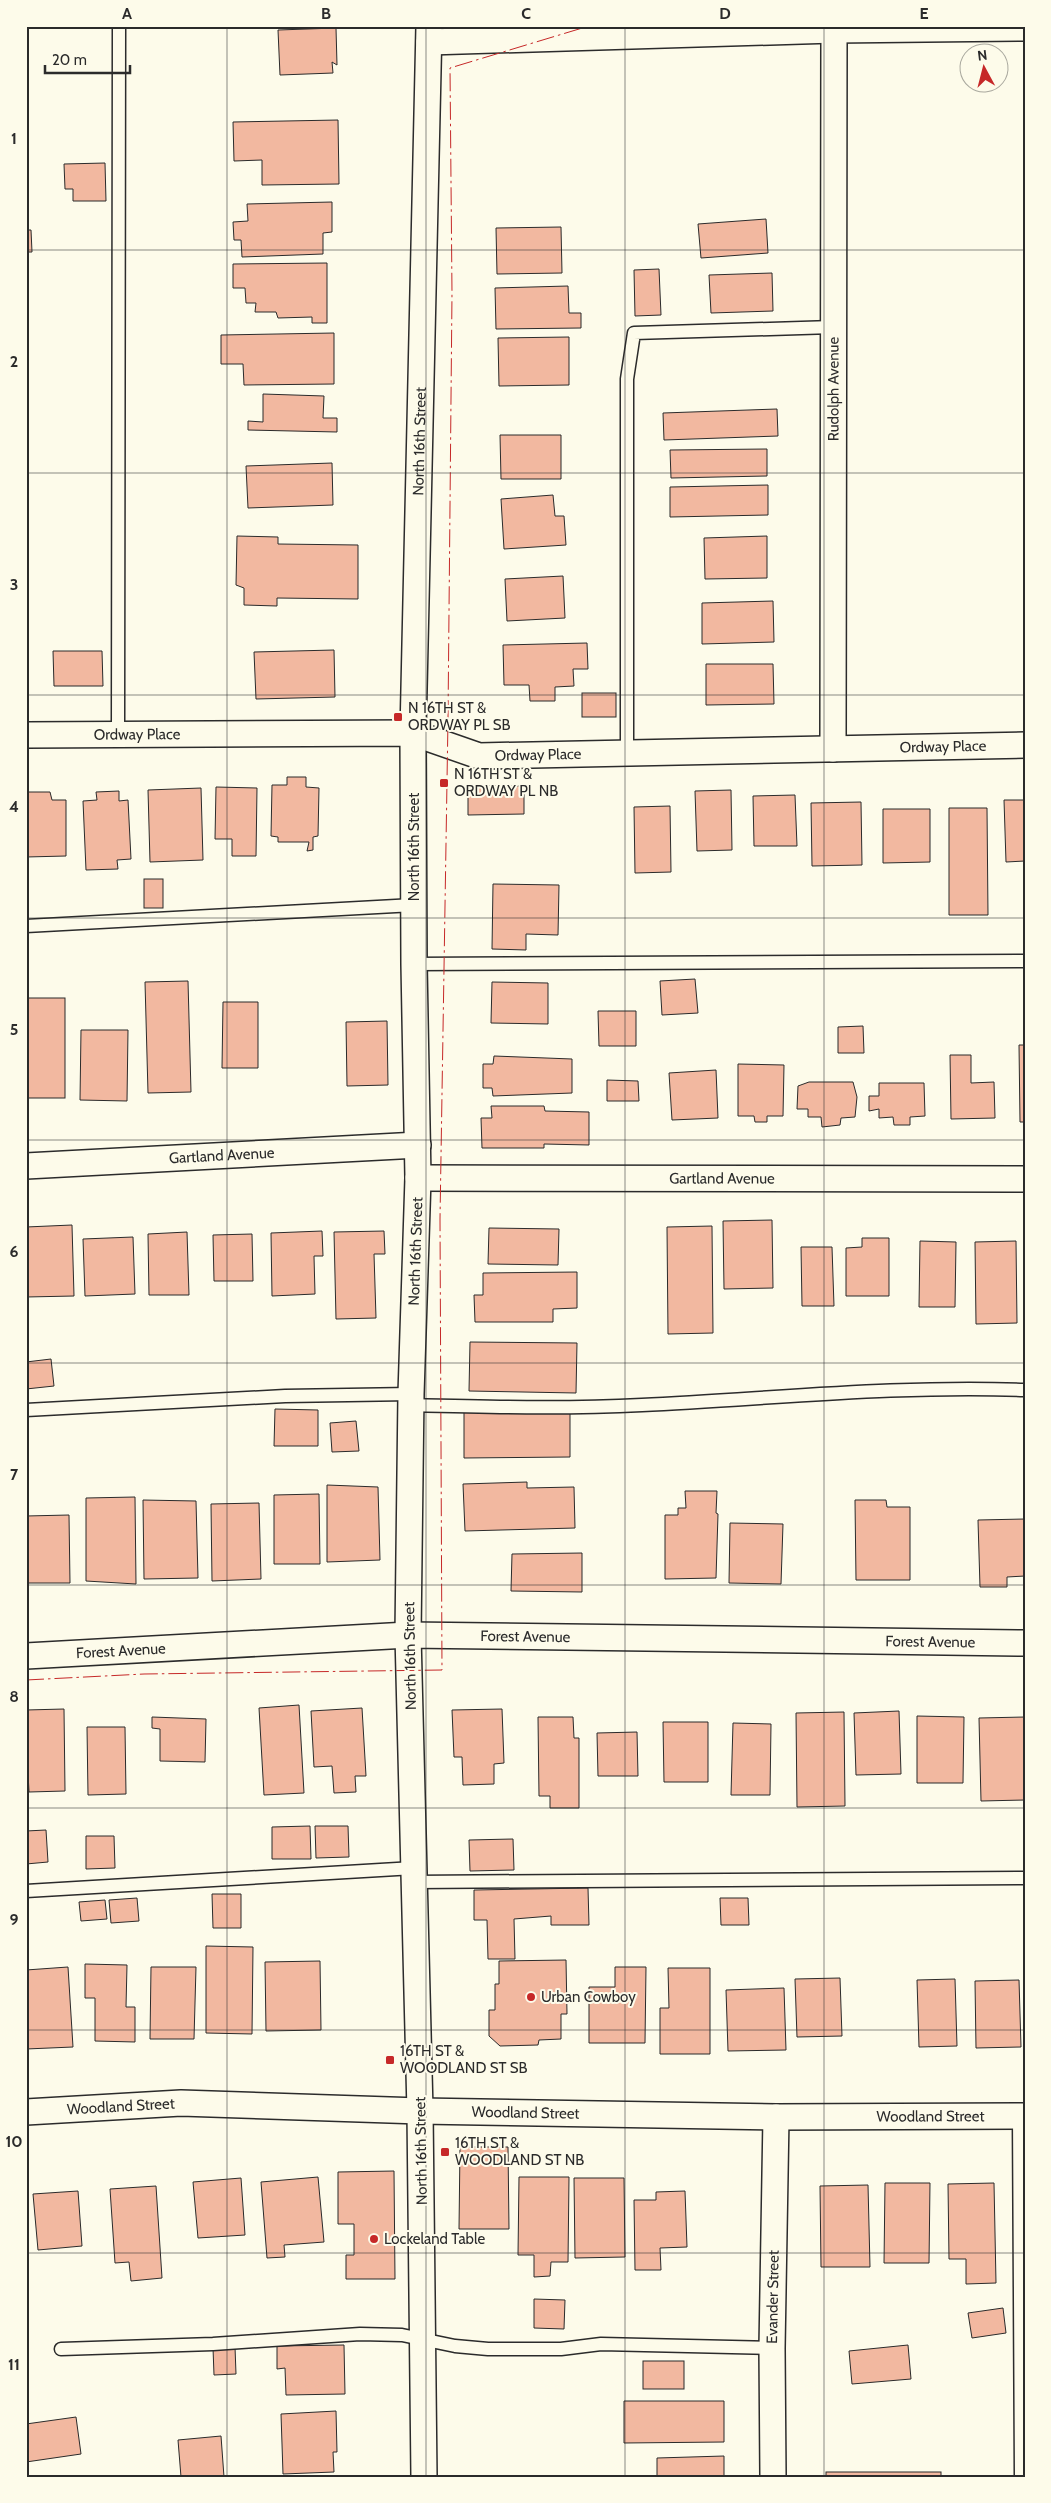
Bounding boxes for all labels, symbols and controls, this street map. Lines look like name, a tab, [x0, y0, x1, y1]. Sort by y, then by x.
text: A	[122, 4, 132, 23]
text: B	[321, 4, 331, 23]
text: C	[521, 4, 531, 23]
text: D	[719, 4, 731, 23]
text: E	[919, 4, 929, 23]
scale bar	[45, 42, 130, 74]
north arrow	[958, 42, 1008, 92]
text: N	[976, 46, 988, 65]
text: 20 m	[52, 51, 87, 69]
text: 1	[11, 129, 17, 148]
street label: Rudolph Avenue	[824, 336, 843, 441]
text: 2	[10, 352, 18, 371]
street label: North 16th Street	[409, 387, 430, 496]
text: 3	[10, 575, 18, 594]
place label: N 16TH ST & ORDWAY PL SB	[408, 699, 510, 734]
marker: N 16TH ST & ORDWAY PL SB	[392, 711, 404, 723]
street label: Ordway Place	[94, 725, 181, 744]
street label: Ordway Place	[899, 737, 987, 757]
street label: Ordway Place	[495, 745, 582, 765]
place label: N 16TH ST & ORDWAY PL NB	[454, 765, 558, 800]
marker: N 16TH ST & ORDWAY PL NB	[438, 777, 450, 789]
street label: North 16th Street	[405, 793, 423, 901]
text: 4	[9, 797, 19, 816]
text: 5	[10, 1020, 18, 1039]
street label: Gartland Avenue	[169, 1144, 275, 1167]
street label: Gartland Avenue	[669, 1169, 775, 1188]
street label: North 16th Street	[405, 1197, 426, 1306]
text: 6	[10, 1242, 19, 1261]
text: 7	[10, 1465, 19, 1484]
street label: North 16th Street	[400, 1602, 420, 1710]
street label: Forest Avenue	[480, 1627, 571, 1646]
street label: Forest Avenue	[885, 1632, 976, 1651]
street label: Forest Avenue	[75, 1639, 167, 1662]
text: 8	[9, 1687, 19, 1706]
text: 9	[10, 1910, 19, 1929]
place label: Urban Cowboy	[541, 1988, 636, 2006]
marker: Urban Cowboy	[525, 1991, 537, 2003]
place label: 16TH ST & WOODLAND ST SB	[400, 2042, 528, 2077]
marker: 16TH ST & WOODLAND ST SB	[384, 2054, 396, 2066]
street label: Woodland Street	[66, 2094, 175, 2119]
street label: North 16th Street	[411, 2097, 431, 2205]
street label: Woodland Street	[472, 2103, 580, 2123]
street label: Woodland Street	[877, 2107, 985, 2126]
text: 10	[5, 2132, 23, 2151]
place label: 16TH ST & WOODLAND ST NB	[455, 2134, 584, 2169]
marker: 16TH ST & WOODLAND ST NB	[439, 2146, 451, 2158]
place label: Lockeland Table	[384, 2230, 485, 2248]
marker: Lockeland Table	[368, 2233, 380, 2245]
street label: Evander Street	[763, 2250, 783, 2344]
text: 11	[8, 2355, 20, 2374]

